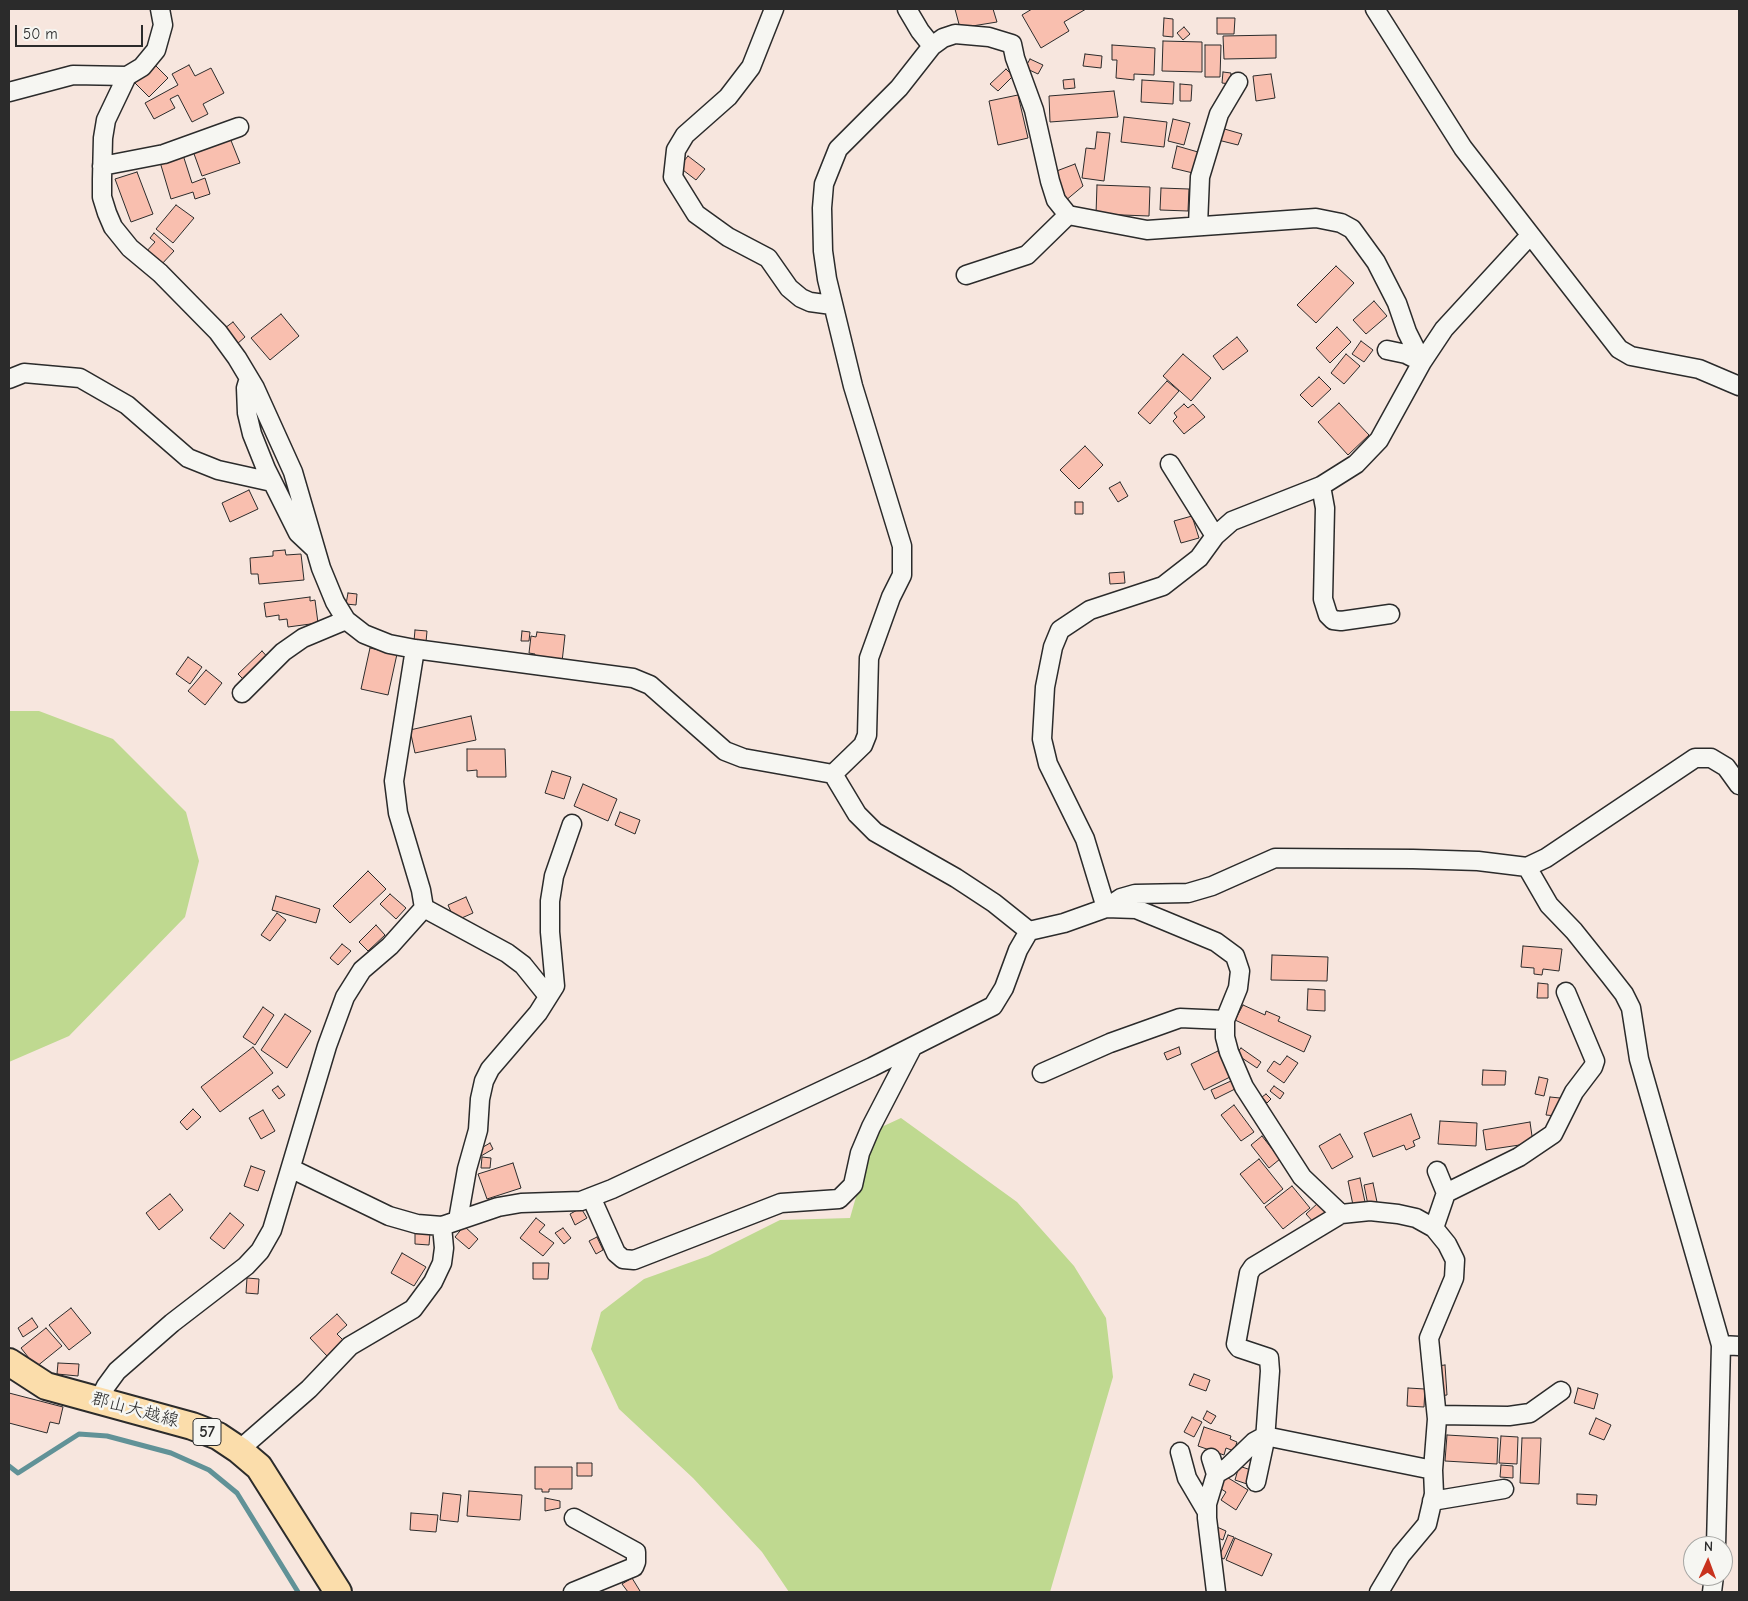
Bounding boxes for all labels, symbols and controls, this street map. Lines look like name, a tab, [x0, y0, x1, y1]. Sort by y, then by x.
scale bar	[18, 15, 145, 47]
text: 50 m	[23, 25, 58, 43]
street label: 郡山大越線	[89, 1388, 181, 1432]
road number: 57	[193, 1418, 221, 1445]
north arrow	[1683, 1536, 1733, 1586]
text: N	[1704, 1538, 1713, 1555]

